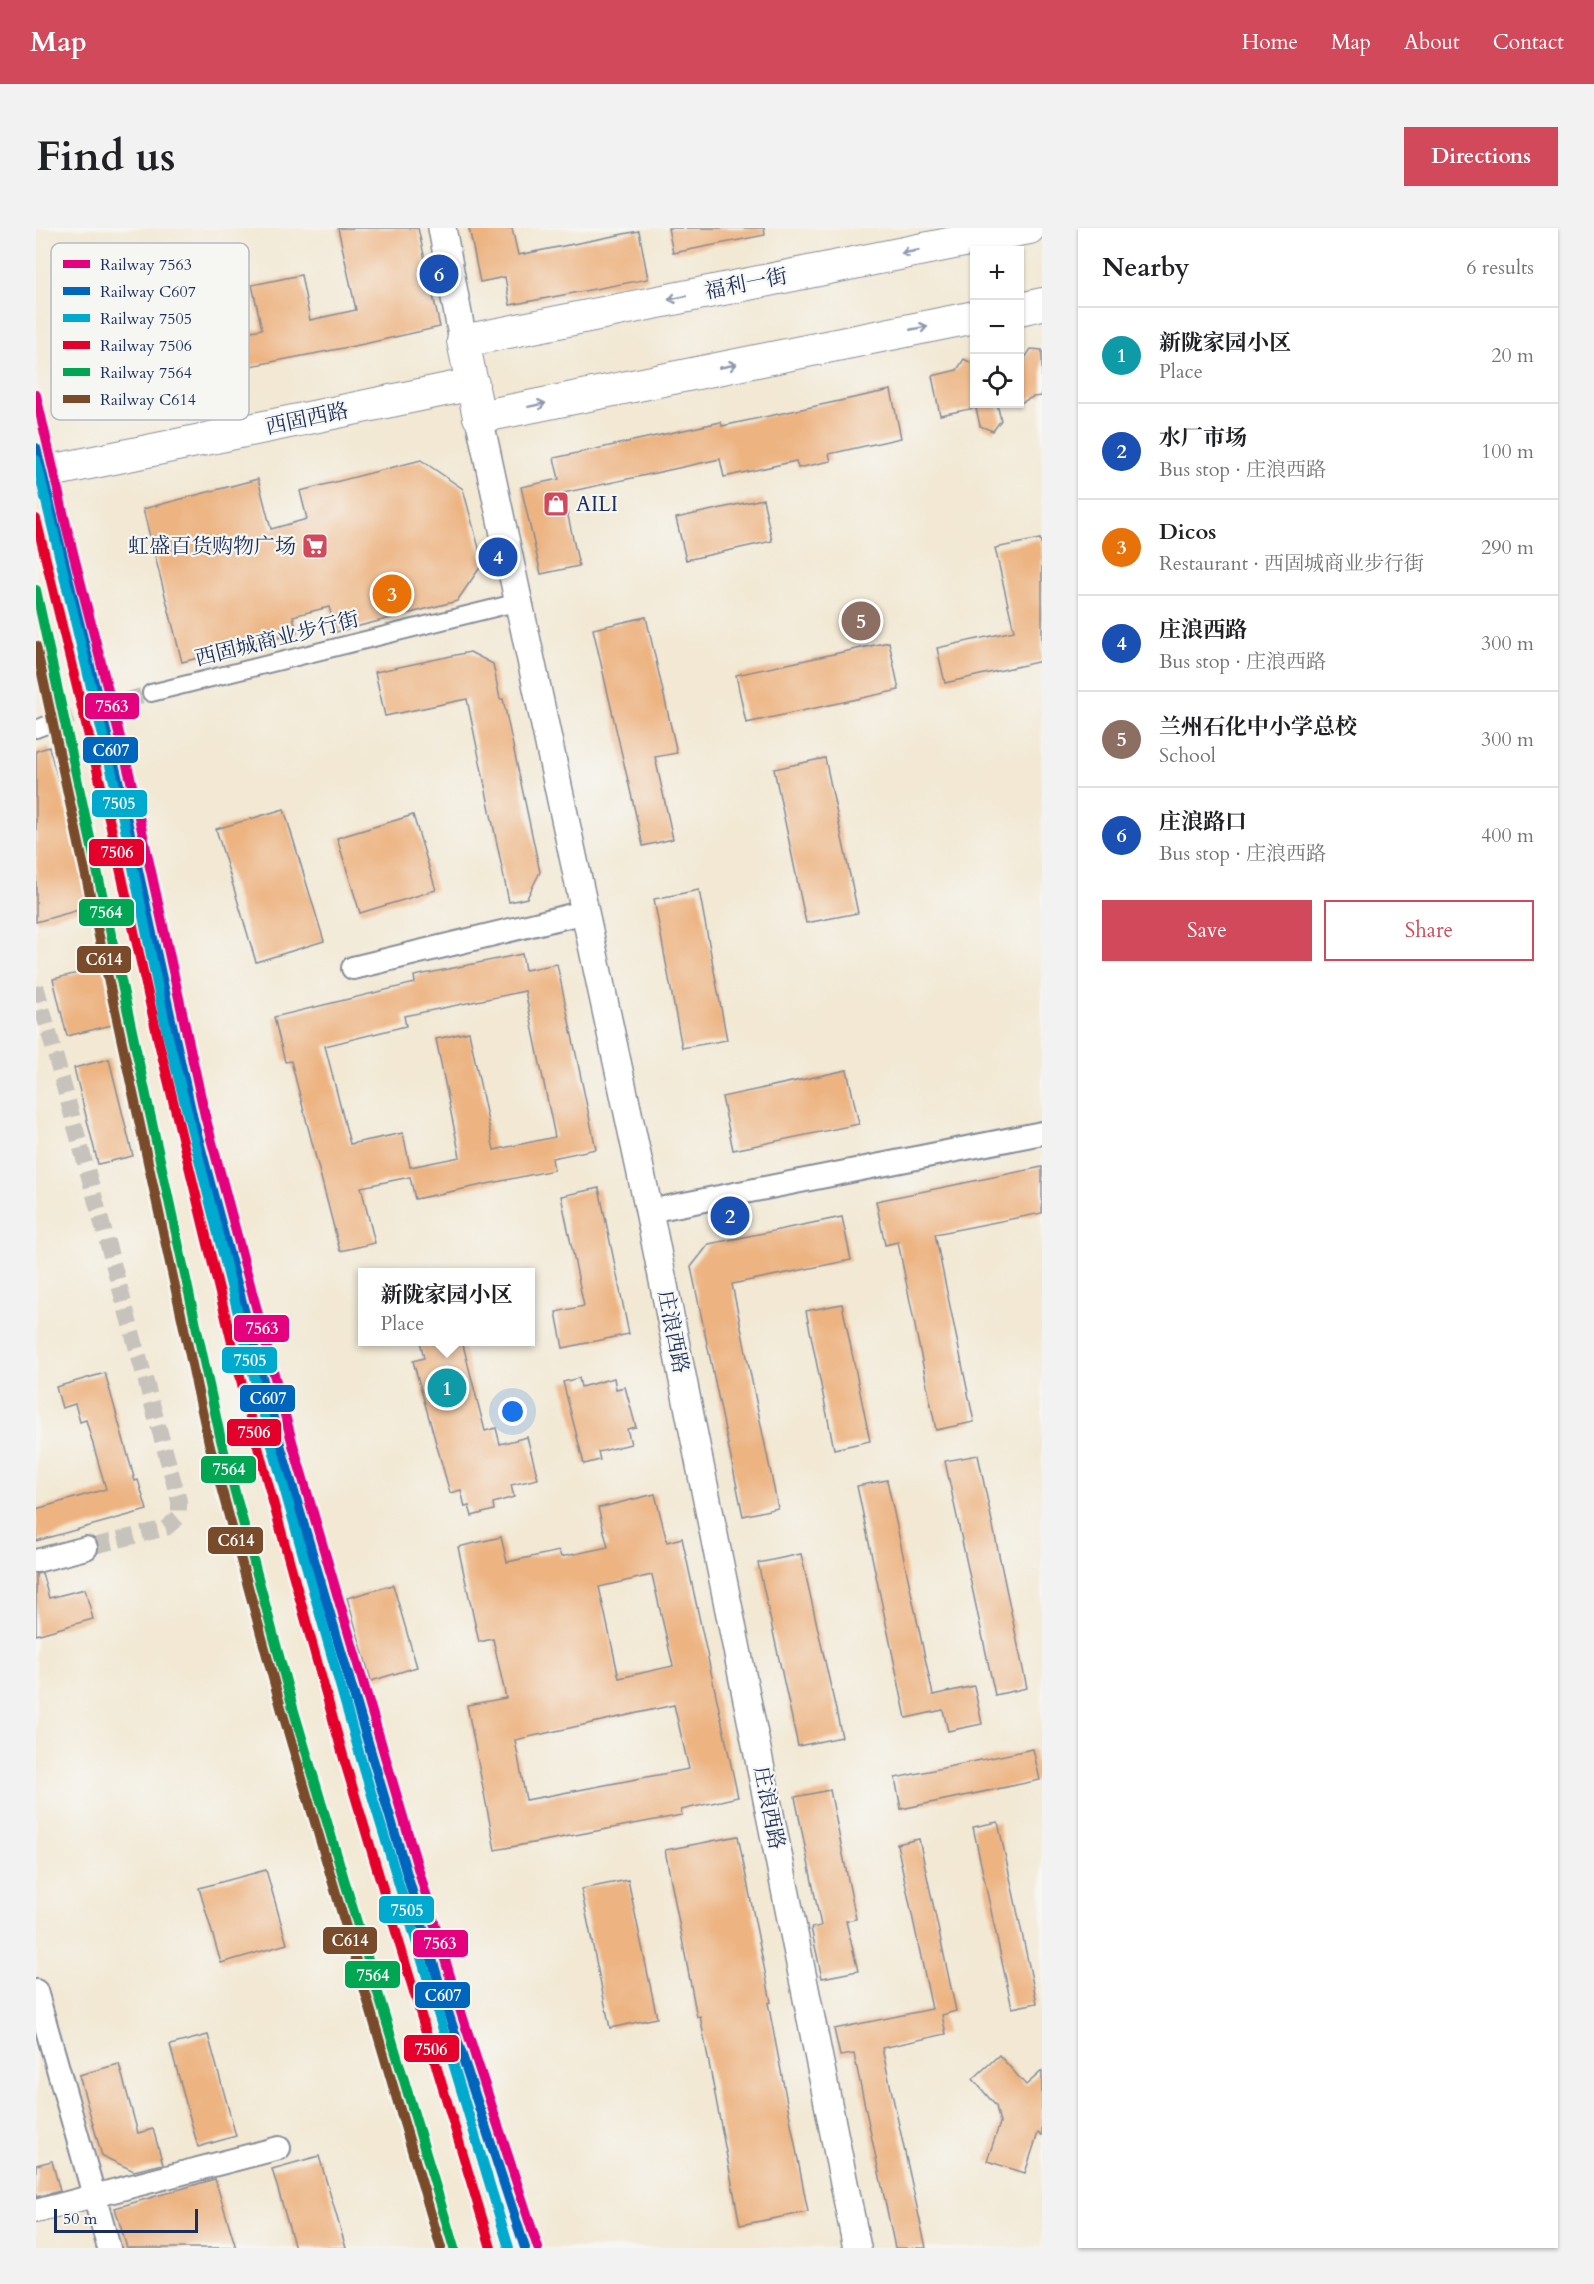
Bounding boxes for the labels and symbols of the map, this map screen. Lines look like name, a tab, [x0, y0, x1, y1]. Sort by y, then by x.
legend	[51, 243, 249, 420]
one-way arrow	[900, 247, 920, 258]
pin: 6	[420, 252, 458, 296]
text: Railway 7563	[100, 254, 192, 276]
street label: 福利一街	[702, 262, 790, 306]
text: Railway C607	[100, 281, 196, 303]
one-way arrow	[668, 293, 688, 304]
text: Railway 7505	[100, 308, 192, 330]
one-way arrow	[909, 322, 928, 333]
text: Railway 7506	[100, 335, 192, 357]
one-way arrow	[717, 360, 737, 371]
text: Railway 7564	[100, 362, 192, 384]
text: Railway C614	[100, 389, 196, 411]
street label: 西固西路	[263, 396, 351, 442]
one-way arrow	[527, 399, 546, 411]
shop icon: AILI	[541, 489, 571, 519]
place label: AILI	[576, 490, 618, 519]
supermarket icon: 虹盛百货购物广场	[300, 531, 330, 561]
place label: 虹盛百货购物广场	[128, 532, 296, 561]
pin: 4	[478, 534, 518, 580]
pin: 3	[372, 572, 412, 616]
pin: 5	[842, 598, 880, 644]
street label: 西固城商业步行街	[192, 605, 362, 673]
line badge: 7563	[84, 692, 140, 720]
text: 7563	[96, 696, 128, 718]
line badge: C607	[82, 736, 139, 764]
text: C607	[93, 740, 130, 762]
line badge: 7505	[91, 789, 148, 818]
text: 7505	[103, 793, 135, 815]
line badge: 7506	[88, 838, 145, 867]
text: 7506	[101, 842, 133, 864]
line badge: 7564	[78, 898, 135, 927]
text: 7564	[90, 902, 122, 924]
line badge: C614	[76, 945, 132, 974]
text: C614	[86, 949, 123, 971]
pin: 2	[710, 1194, 750, 1238]
street label: 庄浪西路	[651, 1288, 695, 1376]
line badge: 7563	[233, 1314, 290, 1343]
text: 7563	[246, 1318, 278, 1340]
line badge: 7505	[221, 1346, 278, 1374]
text: 7505	[234, 1350, 266, 1372]
pin: 1	[428, 1366, 466, 1410]
line badge: C607	[239, 1384, 296, 1413]
text: C607	[250, 1388, 287, 1410]
your location	[498, 1397, 527, 1426]
line badge: 7506	[226, 1418, 282, 1447]
text: 7506	[238, 1422, 270, 1444]
line badge: 7564	[200, 1455, 257, 1484]
text: 7564	[213, 1459, 245, 1481]
line badge: C614	[207, 1526, 264, 1555]
text: C614	[218, 1530, 255, 1552]
street label: 庄浪西路	[747, 1764, 791, 1852]
line badge: 7505	[378, 1895, 435, 1924]
text: 7505	[391, 1900, 423, 1922]
line badge: C614	[322, 1926, 378, 1955]
line badge: 7563	[412, 1929, 469, 1958]
text: C614	[332, 1930, 369, 1952]
text: 7563	[424, 1933, 456, 1955]
line badge: 7564	[344, 1960, 401, 1989]
text: 7564	[357, 1965, 389, 1987]
line badge: C607	[414, 1981, 471, 2009]
text: C607	[425, 1985, 462, 2007]
line badge: 7506	[403, 2034, 460, 2063]
text: 7506	[415, 2039, 447, 2061]
scale bar	[54, 2206, 198, 2234]

